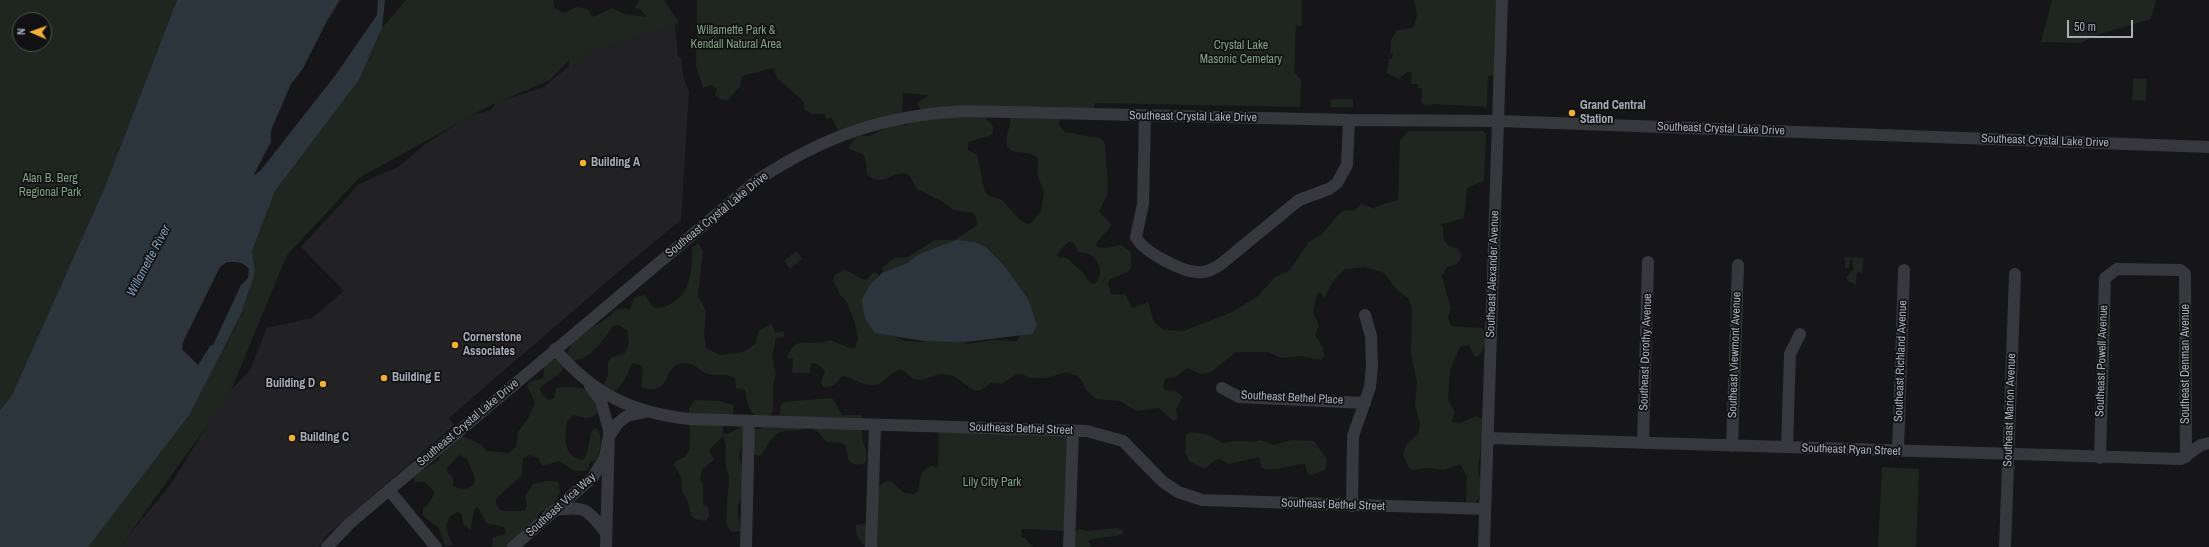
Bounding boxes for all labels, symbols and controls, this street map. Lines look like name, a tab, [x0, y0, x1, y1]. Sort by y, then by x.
north arrow	[12, 12, 52, 52]
scale bar	[2069, 12, 2135, 38]
text: 50 m	[2074, 19, 2096, 35]
park label: Willamette Park & Kendall Natural Area	[691, 24, 781, 52]
text: N	[14, 28, 28, 35]
park label: Crystal Lake Masonic Cemetary	[1200, 39, 1282, 67]
place label: Grand Central Station	[1580, 99, 1646, 127]
marker: Grand Central Station	[1567, 108, 1577, 118]
street label: Southeast Crystal Lake Drive	[1129, 109, 1257, 125]
street label: Southeast Crystal Lake Drive	[1657, 120, 1785, 138]
street label: Southeast Crystal Lake Drive	[1981, 132, 2109, 150]
place label: Building A	[591, 156, 640, 170]
marker: Building A	[578, 158, 588, 168]
street label: Southeast Crystal Lake Drive	[663, 169, 771, 261]
park label: Alan B. Berg Regional Park	[19, 172, 81, 200]
street label: Southeast Alexander Avenue	[1484, 210, 1502, 338]
water label: Willamette River	[124, 223, 174, 299]
street label: Southeast Viewmont Avenue	[1726, 291, 1744, 419]
street label: Southeast Dorothy Avenue	[1637, 293, 1655, 411]
street label: Southeast Richland Avenue	[1892, 300, 1910, 422]
street label: Southeast Denman Avenue	[2179, 304, 2193, 424]
street label: Southeast Powell Avenue	[2093, 305, 2111, 417]
place label: Cornerstone Associates	[463, 331, 521, 359]
marker: Cornerstone Associates	[450, 340, 460, 350]
street label: Southeast Marion Avenue	[2001, 353, 2019, 467]
place label: Building E	[392, 371, 441, 385]
marker: Building E	[379, 373, 389, 383]
street label: Southeast Crystal Lake Drive	[414, 376, 522, 470]
place label: Building D	[266, 377, 315, 391]
marker: Building D	[318, 379, 328, 389]
street label: Southeast Bethel Place	[1241, 388, 1343, 408]
street label: Southeast Bethel Street	[969, 420, 1073, 438]
place label: Building C	[300, 431, 349, 445]
marker: Building C	[287, 433, 297, 443]
street label: Southeast Ryan Street	[1801, 441, 1901, 459]
street label: Southeast Vica Way	[523, 470, 599, 540]
park label: Lily City Park	[963, 476, 1021, 490]
street label: Southeast Bethel Street	[1281, 496, 1385, 514]

